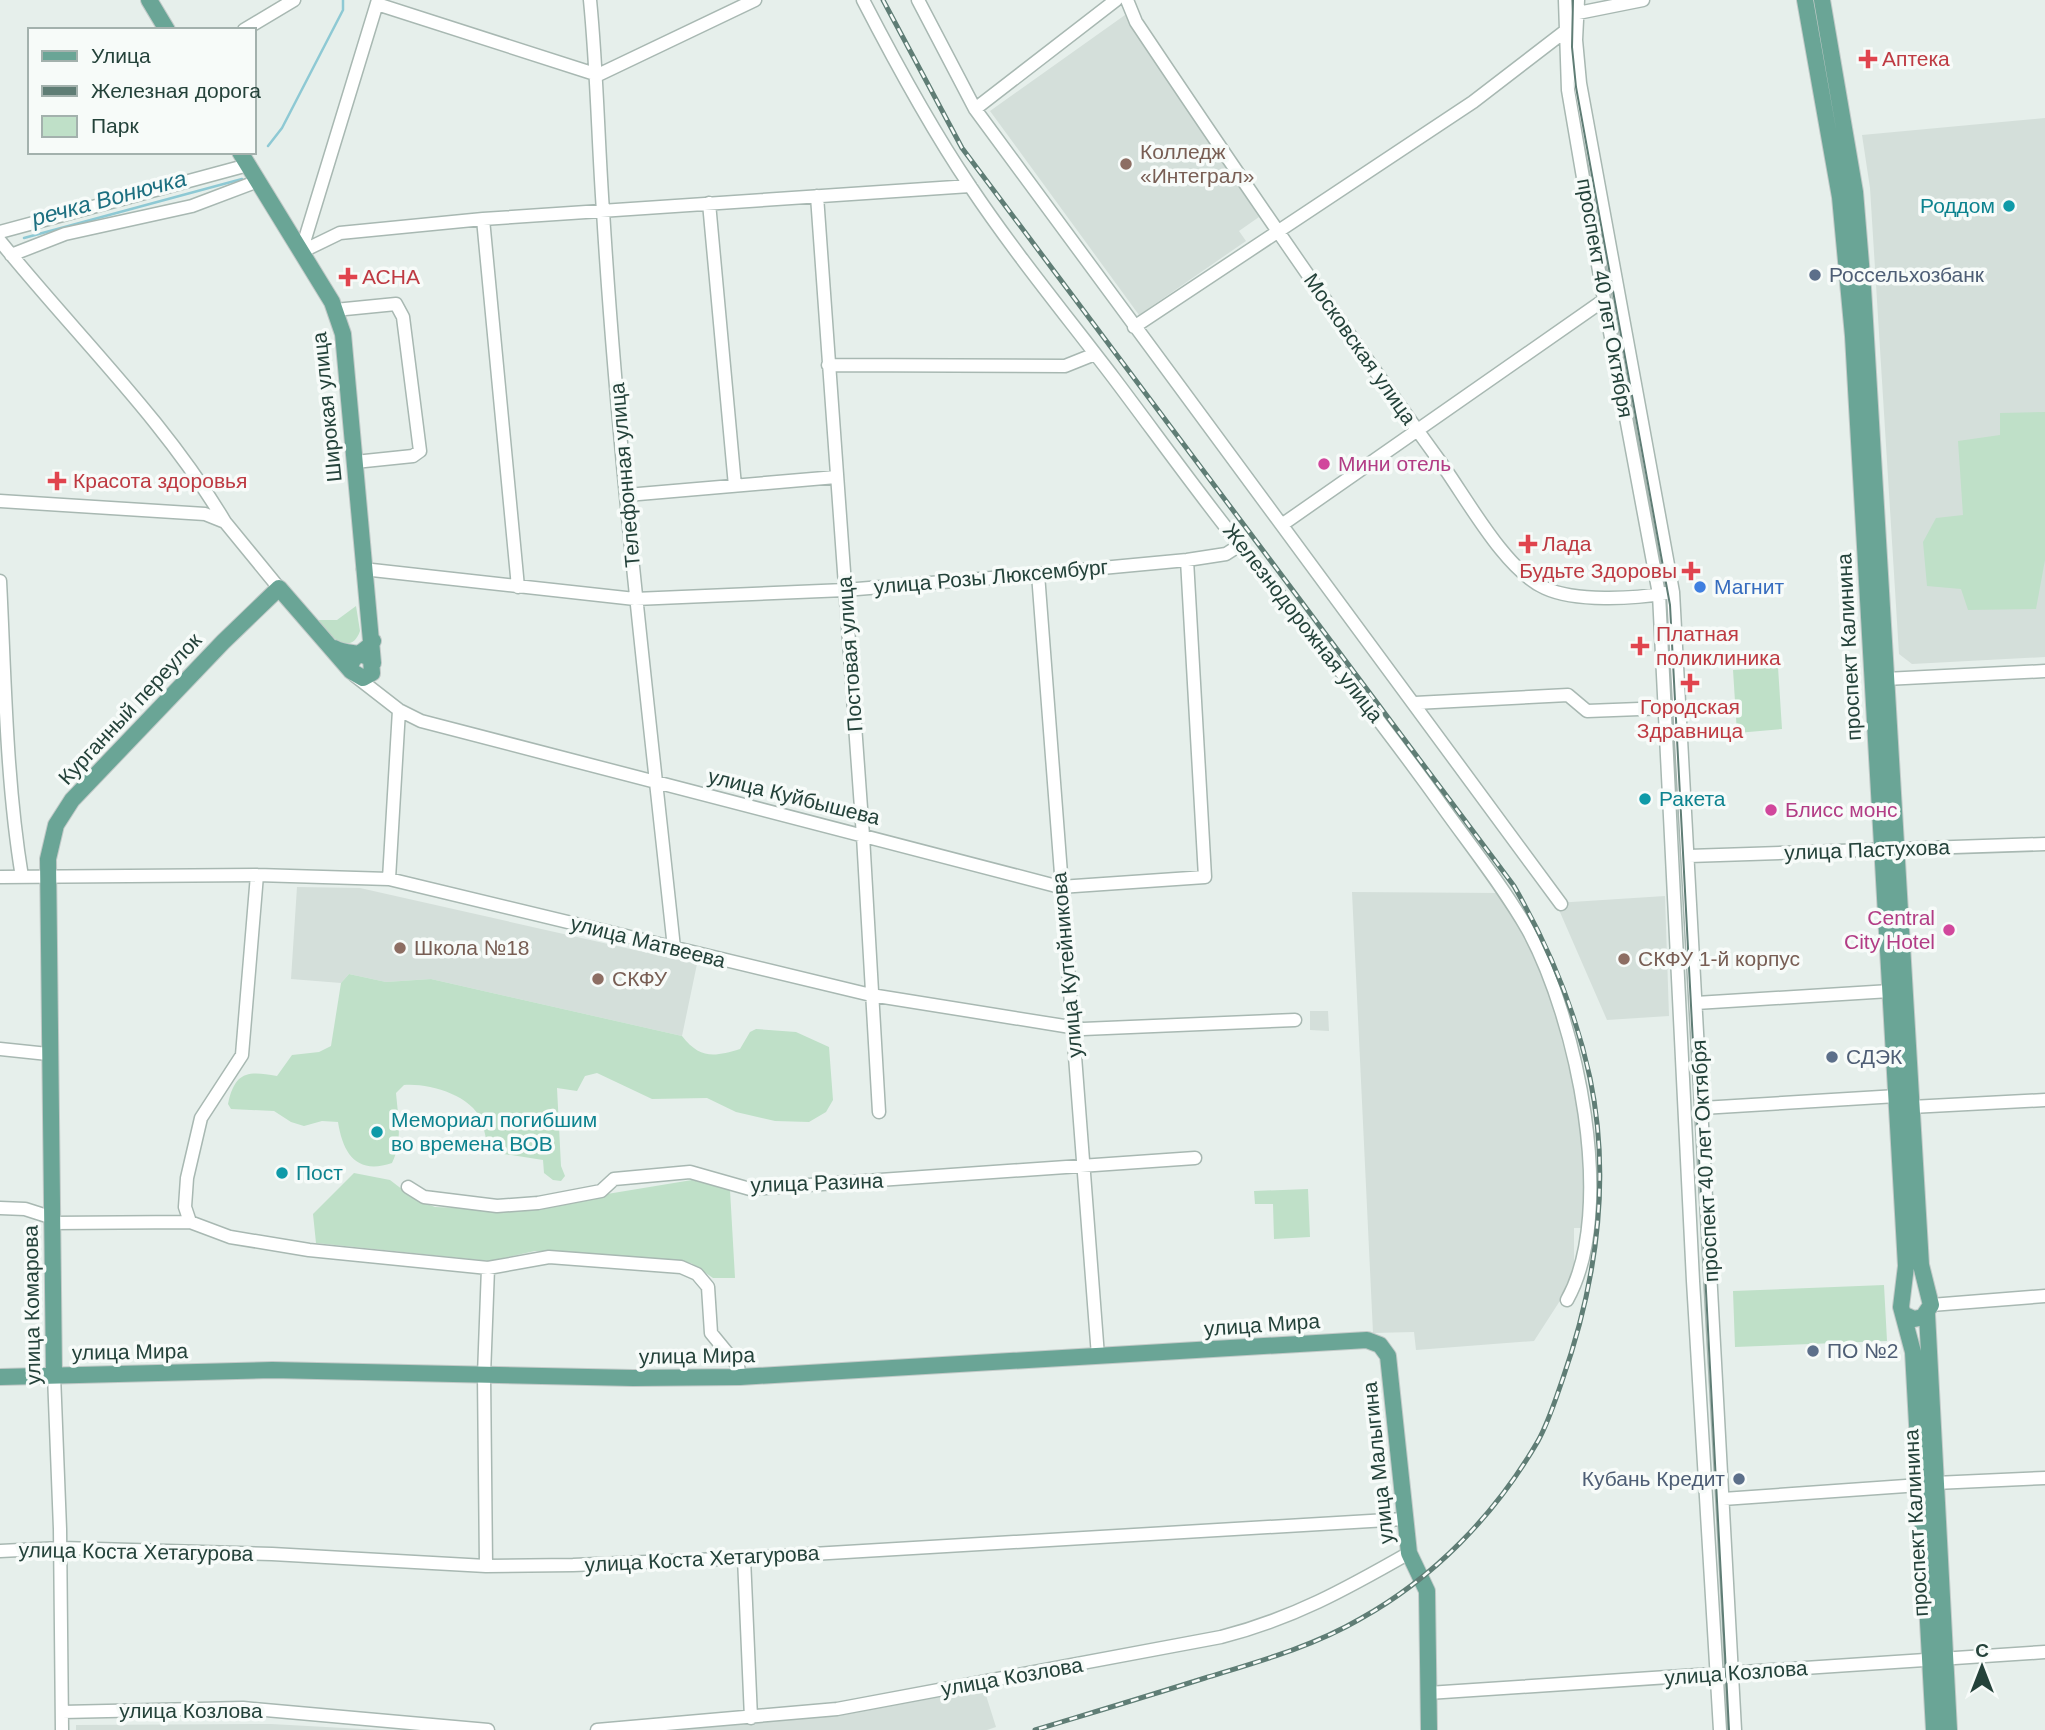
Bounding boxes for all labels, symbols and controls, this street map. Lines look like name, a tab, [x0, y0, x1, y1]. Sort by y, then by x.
legend	[28, 28, 256, 154]
text: Улица	[91, 44, 151, 67]
place label: Аптека	[1882, 47, 1950, 70]
marker: Аптека	[1860, 51, 1876, 67]
text: Железная дорога	[91, 79, 261, 102]
text: Парк	[91, 114, 139, 137]
place label: Колледж «Интеграл»	[1140, 140, 1254, 187]
marker: Колледж «Интеграл»	[1118, 156, 1134, 172]
water label: речка Вонючка	[28, 165, 189, 231]
street label: проспект 40 лет Октября	[1573, 176, 1638, 419]
place label: Роддом	[1920, 194, 1995, 217]
marker: Роддом	[2001, 198, 2017, 214]
place label: Россельхозбанк	[1829, 263, 1985, 286]
place label: АСНА	[362, 265, 420, 288]
marker: Россельхозбанк	[1807, 267, 1823, 283]
marker: АСНА	[340, 269, 356, 285]
street label: Московская улица	[1300, 269, 1421, 429]
street label: Широкая улица	[307, 331, 346, 483]
street label: Телефонная улица	[605, 381, 644, 568]
place label: Мини отель	[1338, 452, 1451, 475]
marker: Мини отель	[1316, 456, 1332, 472]
place label: Красота здоровья	[73, 469, 247, 492]
marker: Красота здоровья	[47, 471, 67, 491]
street label: Железнодорожная улица	[1219, 519, 1388, 727]
place label: Лада	[1542, 532, 1592, 555]
marker: Лада	[1520, 536, 1536, 552]
street label: проспект Калинина	[1832, 552, 1865, 741]
street label: улица Розы Люксембург	[873, 555, 1109, 598]
place label: Будьте Здоровы	[1519, 559, 1677, 582]
marker: Будьте Здоровы	[1683, 563, 1699, 579]
street label: Постовая улица	[833, 575, 866, 733]
place label: Магнит	[1714, 575, 1784, 598]
marker: Магнит	[1692, 579, 1708, 595]
place label: Платная поликлиника	[1656, 622, 1781, 669]
street label: Курганный переулок	[54, 628, 206, 789]
marker: Платная поликлиника	[1630, 636, 1650, 656]
marker: Городская Здравница	[1682, 675, 1698, 691]
place label: Городская Здравница	[1637, 695, 1744, 742]
street label: улица Куйбышева	[706, 764, 883, 829]
place label: Ракета	[1659, 787, 1726, 810]
marker: Ракета	[1637, 791, 1653, 807]
place label: Блисс монс	[1785, 798, 1898, 821]
marker: Блисс монс	[1763, 802, 1779, 818]
street label: улица Пастухова	[1784, 835, 1951, 864]
street label: улица Кутейникова	[1047, 871, 1086, 1059]
place label: Central City Hotel	[1844, 906, 1935, 953]
street label: улица Матвеева	[568, 911, 728, 972]
marker: Central City Hotel	[1941, 922, 1957, 938]
place label: Школа №18	[414, 936, 530, 959]
marker: Школа №18	[392, 940, 408, 956]
place label: СКФУ 1-й корпус	[1638, 947, 1800, 970]
marker: СКФУ 1-й корпус	[1616, 951, 1632, 967]
place label: СКФУ	[612, 967, 668, 990]
marker: СКФУ	[590, 971, 606, 987]
street label: проспект 40 лет Октября	[1687, 1039, 1722, 1283]
place label: СДЭК	[1846, 1045, 1903, 1068]
marker: СДЭК	[1824, 1049, 1840, 1065]
place label: Мемориал погибшим во времена ВОВ	[391, 1108, 597, 1155]
marker: Мемориал погибшим во времена ВОВ	[369, 1124, 385, 1140]
place label: Пост	[296, 1161, 343, 1184]
marker: Пост	[274, 1165, 290, 1181]
street label: улица Разина	[750, 1169, 884, 1196]
street label: улица Комарова	[19, 1225, 44, 1385]
street label: улица Мира	[1203, 1309, 1321, 1340]
street label: улица Мира	[72, 1339, 189, 1364]
place label: ПО №2	[1827, 1339, 1898, 1362]
street label: улица Мира	[639, 1343, 756, 1368]
marker: ПО №2	[1805, 1343, 1821, 1359]
street label: улица Малыгина	[1358, 1380, 1397, 1545]
street label: проспект Калинина	[1899, 1428, 1932, 1617]
place label: Кубань Кредит	[1582, 1467, 1725, 1490]
marker: Кубань Кредит	[1731, 1471, 1747, 1487]
street label: улица Коста Хетагурова	[18, 1538, 254, 1565]
street label: улица Коста Хетагурова	[584, 1541, 820, 1576]
north arrow	[1947, 1632, 2017, 1702]
text: С	[1975, 1640, 1989, 1661]
street label: улица Козлова	[939, 1653, 1085, 1700]
street label: улица Козлова	[1664, 1656, 1809, 1689]
street label: улица Козлова	[119, 1699, 263, 1722]

